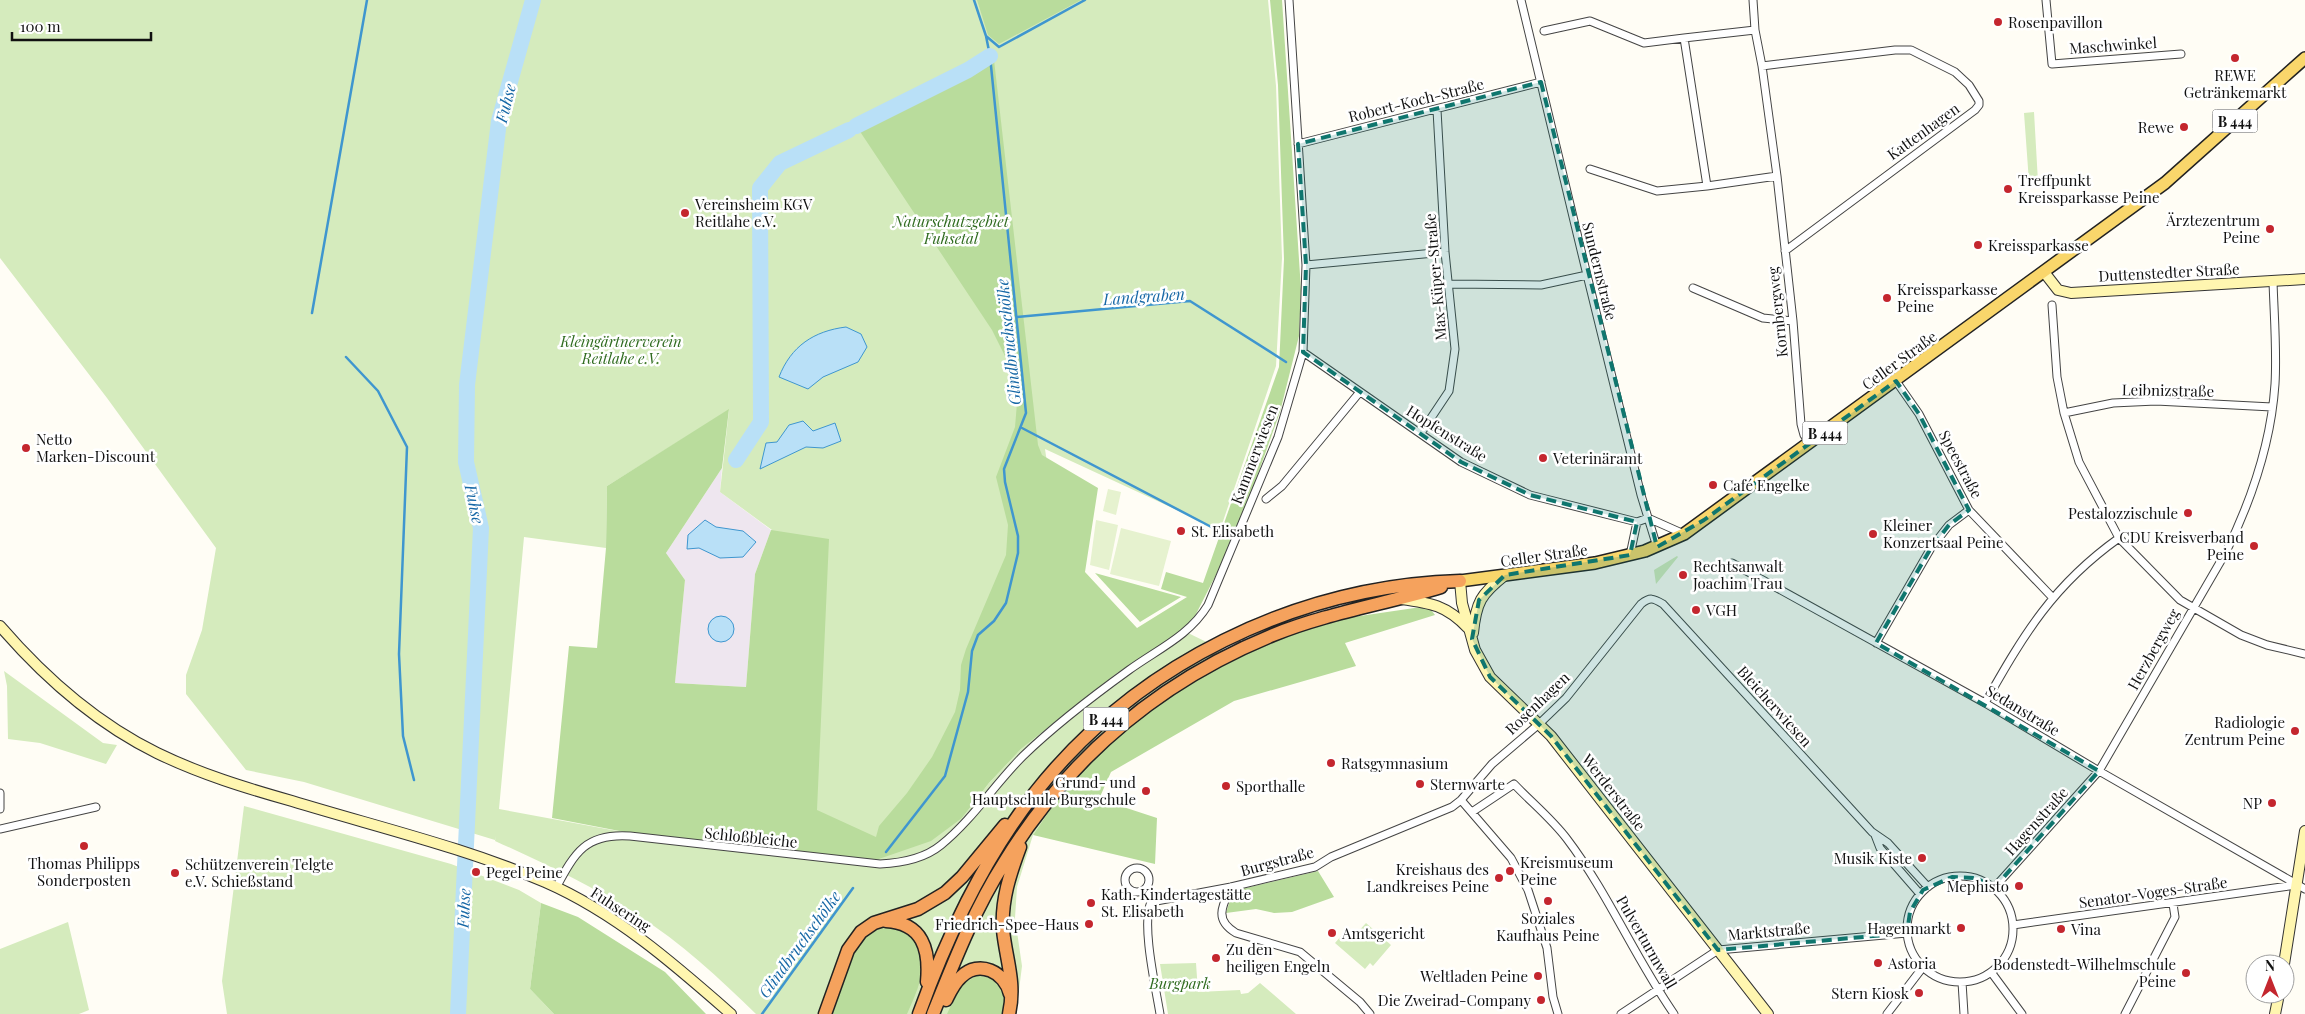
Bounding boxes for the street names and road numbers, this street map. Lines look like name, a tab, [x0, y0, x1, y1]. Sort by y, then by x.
street label: Maschwinkel	[2069, 32, 2157, 58]
street label: Robert-Koch-Straße	[1346, 74, 1486, 126]
street label: Kattenhagen	[1883, 98, 1963, 164]
road number: B 444	[2212, 110, 2258, 132]
street label: Max-Küper-Straße	[1419, 213, 1451, 341]
street label: Sundernstraße	[1578, 220, 1622, 322]
street label: Duttenstedter Straße	[2098, 258, 2240, 286]
street label: Kornbergweg	[1762, 266, 1792, 358]
street label: Celler Straße	[1858, 326, 1940, 394]
street label: Leibnizstraße	[2122, 379, 2214, 401]
street label: Hopfenstraße	[1403, 400, 1491, 466]
street label: Kammerwiesen	[1226, 401, 1282, 507]
road number: B 444	[1802, 422, 1848, 444]
street label: Speestraße	[1935, 426, 1987, 502]
street label: Celler Straße	[1499, 539, 1589, 571]
street label: Herzbergweg	[2122, 605, 2184, 693]
street label: Bleicherwiesen	[1733, 661, 1817, 751]
street label: Rosenhagen	[1501, 667, 1573, 739]
street label: Sedanstraße	[1982, 680, 2064, 740]
road number: B 444	[1084, 708, 1128, 731]
street label: Werderstraße	[1577, 749, 1650, 834]
street label: Hagenstraße	[2000, 783, 2072, 859]
street label: Schloßbleiche	[703, 822, 799, 852]
street label: Burgstraße	[1238, 842, 1316, 880]
street label: Senator-Voges-Straße	[2078, 872, 2228, 912]
street label: Fuhsering	[587, 882, 655, 936]
street label: Pulverturmwall	[1612, 892, 1682, 992]
street label: Marktstraße	[1727, 917, 1811, 945]

